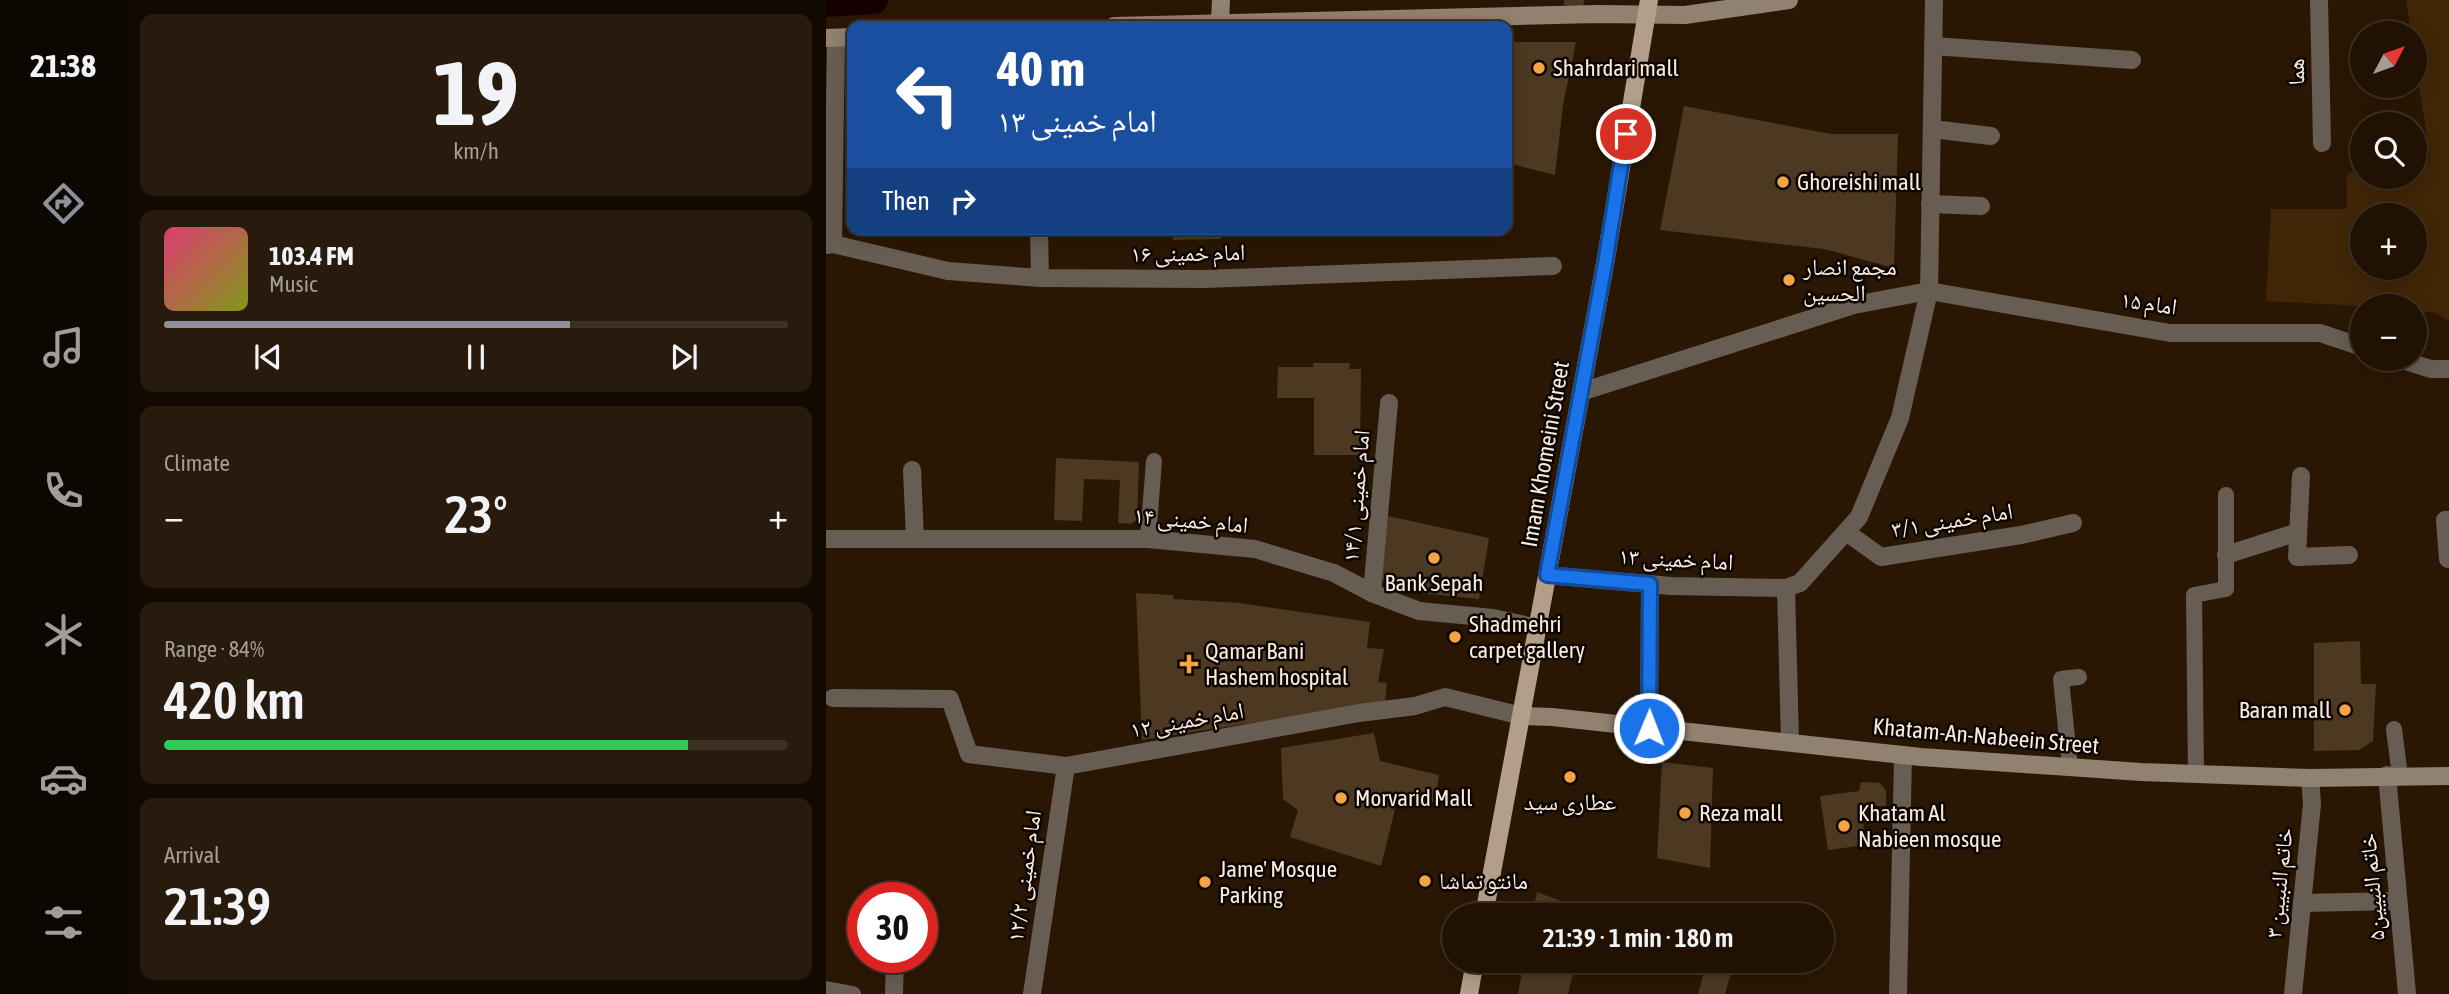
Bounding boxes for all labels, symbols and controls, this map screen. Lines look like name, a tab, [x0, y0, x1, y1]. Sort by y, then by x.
north arrow	[2350, 21, 2427, 98]
map controls	[2350, 21, 2427, 371]
text: 19	[433, 40, 519, 144]
text: 40 m	[997, 40, 1085, 96]
text: 21:38	[30, 47, 96, 84]
icon: left	[882, 49, 973, 140]
place label: Shahrdari mall	[1553, 55, 1679, 81]
street label: هما	[2283, 58, 2309, 86]
marker: Shahrdari mall	[1531, 60, 1547, 76]
text: امام خمینی ۱۳	[997, 102, 1157, 139]
pin	[1596, 104, 1656, 164]
button: search	[2350, 112, 2427, 189]
icon: arrive	[1607, 115, 1645, 153]
text: km/h	[453, 138, 499, 164]
place label: Ghoreishi mall	[1797, 169, 1921, 195]
marker: Ghoreishi mall	[1775, 174, 1791, 190]
icon: directions	[39, 179, 88, 228]
icon: right	[944, 182, 982, 220]
text: Then	[882, 186, 930, 216]
button: +	[2350, 203, 2427, 280]
street label: امام خمینی ۱۶	[1130, 239, 1246, 270]
text: 103.4 FM	[269, 241, 354, 271]
place label: مجمع انصار الحسین	[1802, 254, 1897, 307]
text: Music	[269, 271, 317, 297]
marker: مجمع انصار الحسین	[1781, 272, 1797, 288]
street label: امام ۱۵	[2119, 286, 2179, 323]
button: −	[2350, 294, 2427, 371]
icon: music	[39, 323, 88, 372]
icon: previous	[249, 338, 287, 376]
icon: pause	[457, 338, 495, 376]
icon: next	[665, 338, 703, 376]
street label: Imam Khomeini Street	[1516, 359, 1574, 549]
street label: امام خمینی ۱۴/۱	[1337, 429, 1378, 564]
text: Climate	[164, 450, 230, 476]
icon: phone	[39, 466, 88, 515]
text: 23°	[444, 484, 508, 544]
text: −	[164, 494, 184, 537]
text: +	[768, 494, 788, 537]
street label: امام خمینی ۳/۱	[1889, 498, 2015, 545]
street label: امام خمینی ۱۴	[1132, 502, 1249, 541]
street label: امام خمینی ۱۳	[1618, 543, 1734, 578]
marker: Bank Sepah	[1426, 550, 1442, 566]
place label: Bank Sepah	[1385, 570, 1483, 596]
icon: climate	[39, 610, 88, 659]
place label: Shadmehri carpet gallery	[1469, 611, 1585, 663]
marker: Shadmehri carpet gallery	[1447, 629, 1463, 645]
text: Range · 84%	[164, 636, 264, 662]
place label: Qamar Bani Hashem hospital	[1205, 638, 1348, 690]
marker: Qamar Bani Hashem hospital	[1179, 654, 1199, 674]
text: 420 km	[164, 670, 305, 730]
position arrow	[1612, 691, 1686, 765]
street label: امام خمینی ۱۲	[1128, 697, 1246, 746]
place label: Baran mall	[2239, 697, 2331, 723]
marker: Baran mall	[2337, 702, 2353, 718]
street label: Khatam-An-Nabeein Street	[1872, 713, 2100, 759]
icon: car	[39, 754, 88, 803]
marker: عطاری سید	[1562, 769, 1578, 785]
place label: Morvarid Mall	[1355, 785, 1472, 811]
place label: عطاری سید	[1524, 789, 1617, 816]
marker: Morvarid Mall	[1333, 790, 1349, 806]
place label: Reza mall	[1699, 800, 1783, 826]
place label: Khatam Al Nabieen mosque	[1858, 800, 2001, 852]
marker: Reza mall	[1677, 805, 1693, 821]
street label: امام خمینی ۱۲/۲	[1002, 808, 1049, 944]
marker: Khatam Al Nabieen mosque	[1836, 818, 1852, 834]
street label: خاتم النبیین ۳	[2260, 826, 2301, 940]
street label: خاتم النبیین۵	[2354, 832, 2393, 942]
text: Arrival	[164, 842, 220, 868]
place label: Jame' Mosque Parking	[1219, 856, 1337, 908]
place label: مانتو تماشا	[1439, 868, 1528, 894]
marker: مانتو تماشا	[1417, 873, 1433, 889]
marker: Jame' Mosque Parking	[1197, 874, 1213, 890]
text: 21:39	[164, 876, 271, 936]
speed limit sign: 30	[847, 882, 938, 973]
icon: filters	[39, 898, 88, 947]
text: 21:39 · 1 min · 180 m	[1543, 923, 1733, 953]

